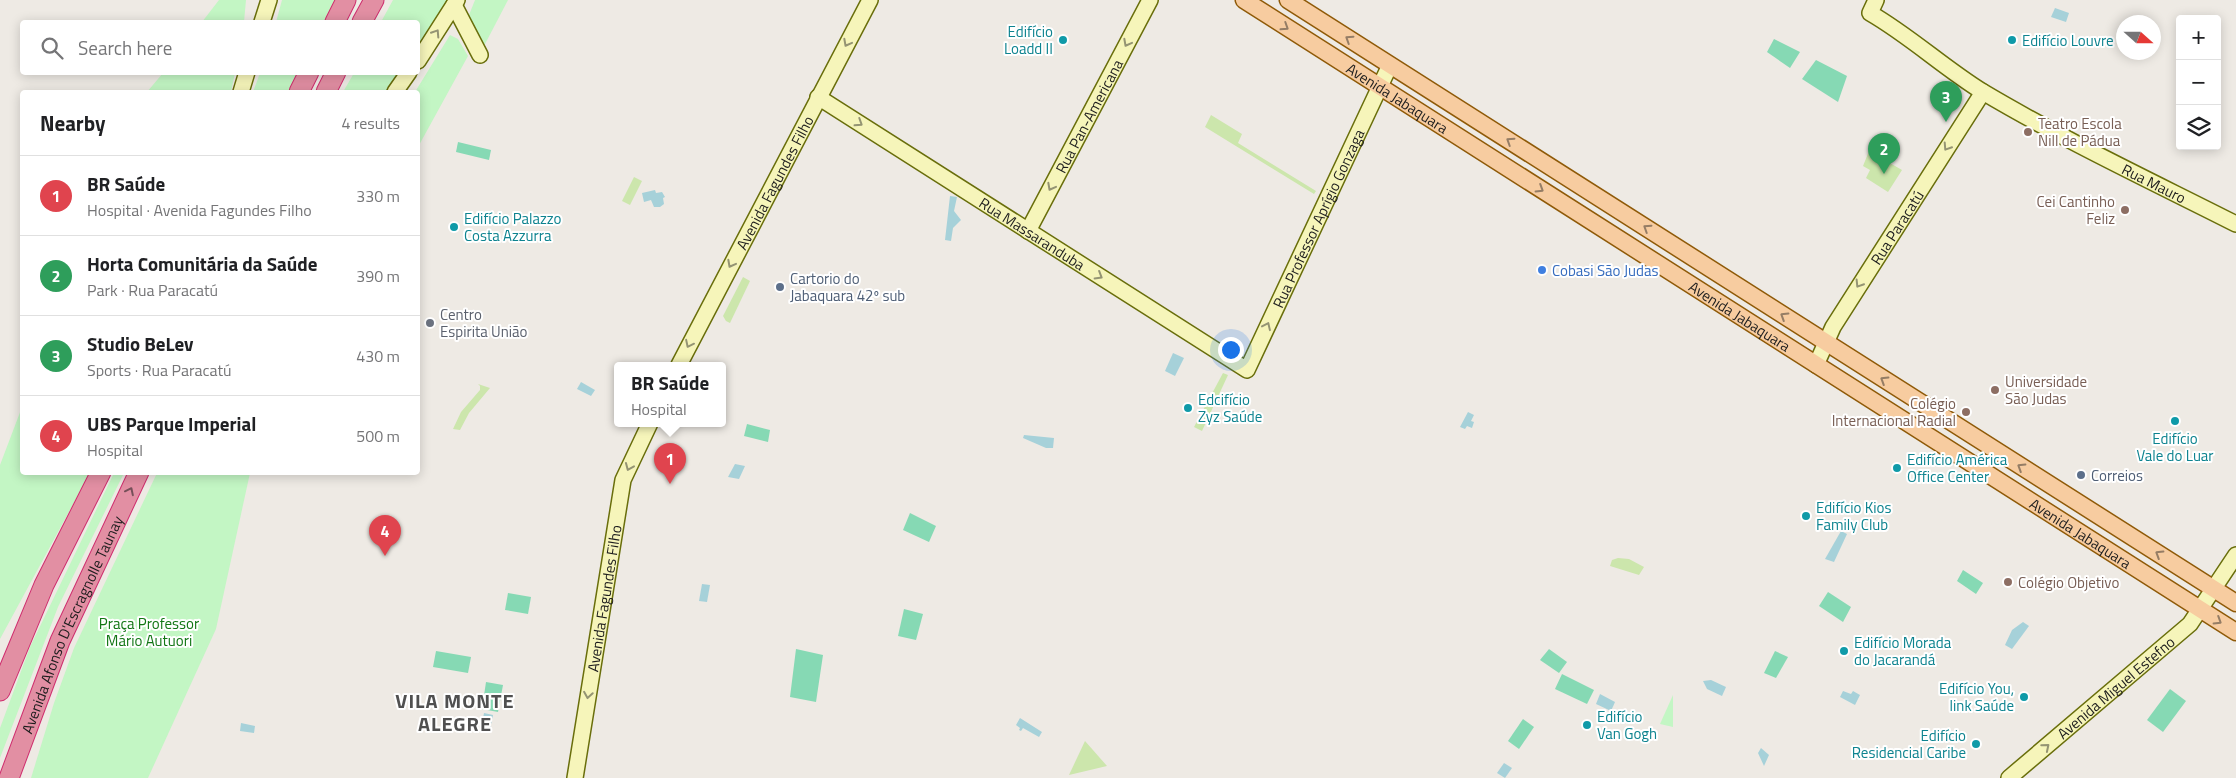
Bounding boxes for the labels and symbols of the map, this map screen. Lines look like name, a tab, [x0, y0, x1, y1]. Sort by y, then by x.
north arrow	[2116, 15, 2161, 60]
place label: Edifício Loadd II	[1004, 20, 1053, 60]
one-way arrow	[1279, 20, 1288, 30]
one-way arrow	[430, 29, 439, 38]
place label: Edifício Louvre	[2022, 29, 2114, 52]
marker: Edifício Loadd II	[1057, 34, 1069, 46]
marker: Edifício Louvre	[2006, 34, 2018, 46]
one-way arrow	[1346, 36, 1355, 45]
one-way arrow	[843, 38, 853, 47]
one-way arrow	[1123, 38, 1133, 47]
street label: Rua Pan-Americana	[1049, 55, 1129, 177]
street label: Avenida Jabaquara	[1342, 57, 1453, 139]
pin: 3	[1930, 81, 1962, 122]
street label: Avenida Fagundes Filho	[730, 111, 819, 254]
place label: Teatro Escola Nill de Pádua	[2038, 112, 2122, 152]
one-way arrow	[854, 117, 863, 126]
street label: Rua Professor Aprígio Gonzaga	[1266, 125, 1370, 312]
marker: Teatro Escola Nill de Pádua	[2022, 126, 2034, 138]
pin: 2	[1868, 133, 1900, 174]
one-way arrow	[1506, 138, 1515, 147]
one-way arrow	[1944, 142, 1953, 151]
street label: Rua Mauro	[2118, 157, 2190, 209]
one-way arrow	[1047, 181, 1057, 190]
one-way arrow	[1534, 183, 1543, 193]
street label: Rua Paracatú	[1864, 185, 1929, 269]
place label: Cei Cantinho Feliz	[2037, 190, 2115, 230]
street label: Rua Massaranduba	[975, 191, 1090, 276]
marker: Cei Cantinho Feliz	[2119, 204, 2131, 216]
place label: Edifício Palazzo Costa Azzurra	[464, 207, 562, 247]
marker: Edifício Palazzo Costa Azzurra	[448, 221, 460, 233]
one-way arrow	[1643, 225, 1652, 235]
one-way arrow	[727, 259, 737, 268]
place label: Cobasi São Judas	[1552, 259, 1659, 282]
marker: Cobasi São Judas	[1536, 264, 1548, 276]
place label: Cartorio do Jabaquara 42º sub	[790, 267, 905, 307]
one-way arrow	[1093, 269, 1102, 279]
street label: Avenida Jabaquara	[1684, 275, 1796, 357]
one-way arrow	[1856, 279, 1866, 288]
marker: Cartorio do Jabaquara 42º sub	[774, 281, 786, 293]
place label: Centro Espirita União	[440, 303, 528, 343]
one-way arrow	[1780, 312, 1789, 322]
marker: Centro Espirita União	[424, 317, 436, 329]
one-way arrow	[1261, 322, 1272, 331]
your location	[1218, 337, 1244, 363]
one-way arrow	[685, 339, 696, 348]
place label: Universidade São Judas	[2005, 370, 2087, 410]
one-way arrow	[1881, 377, 1890, 386]
marker: Universidade São Judas	[1989, 384, 2001, 396]
place label: Edcifício Zyz Saúde	[1198, 388, 1262, 428]
place label: Colégio Internacional Radial	[1832, 392, 1956, 432]
marker: Edcifício Zyz Saúde	[1182, 402, 1194, 414]
marker: Colégio Internacional Radial	[1960, 406, 1972, 418]
marker: Edifício Vale do Luar	[2169, 415, 2181, 427]
place label: Edifício Vale do Luar	[2136, 427, 2214, 467]
pin: 1	[654, 443, 686, 484]
place label: Edifício América Office Center	[1907, 448, 2008, 488]
one-way arrow	[624, 462, 635, 471]
marker: Edifício América Office Center	[1891, 462, 1903, 474]
one-way arrow	[2018, 464, 2027, 473]
place label: Correios	[2091, 464, 2143, 487]
marker: Correios	[2075, 469, 2087, 481]
one-way arrow	[123, 487, 134, 496]
street label: Avenida Jabaquara	[2025, 492, 2136, 574]
place label: Edifício Kios Family Club	[1816, 496, 1891, 536]
marker: Edifício Kios Family Club	[1800, 510, 1812, 522]
street label: Avenida Afonso D'Escragnolle Taunay	[15, 512, 129, 737]
pin: 4	[369, 515, 401, 556]
street label: Avenida Fagundes Filho	[581, 523, 627, 673]
one-way arrow	[2155, 551, 2164, 561]
place label: Colégio Objetivo	[2018, 571, 2119, 594]
marker: Colégio Objetivo	[2002, 576, 2014, 588]
park label: Praça Professor Mário Autuori	[99, 612, 199, 652]
one-way arrow	[2212, 615, 2222, 624]
street label: Avenida Miguel Estefno	[2052, 630, 2180, 744]
place label: Edifício Morada do Jacarandá	[1854, 631, 1952, 671]
marker: Edifício Morada do Jacarandá	[1838, 645, 1850, 657]
place label: Edifício You, link Saúde	[1939, 677, 2014, 717]
district label: VILA MONTE ALEGRE	[395, 685, 515, 739]
one-way arrow	[583, 691, 594, 699]
marker: Edifício You, link Saúde	[2018, 691, 2030, 703]
place label: Edifício Van Gogh	[1597, 705, 1657, 745]
marker: Edifício Van Gogh	[1581, 719, 1593, 731]
place label: Edifício Residencial Caribe	[1852, 724, 1966, 764]
marker: Edifício Residencial Caribe	[1970, 738, 1982, 750]
one-way arrow	[2041, 743, 2050, 752]

